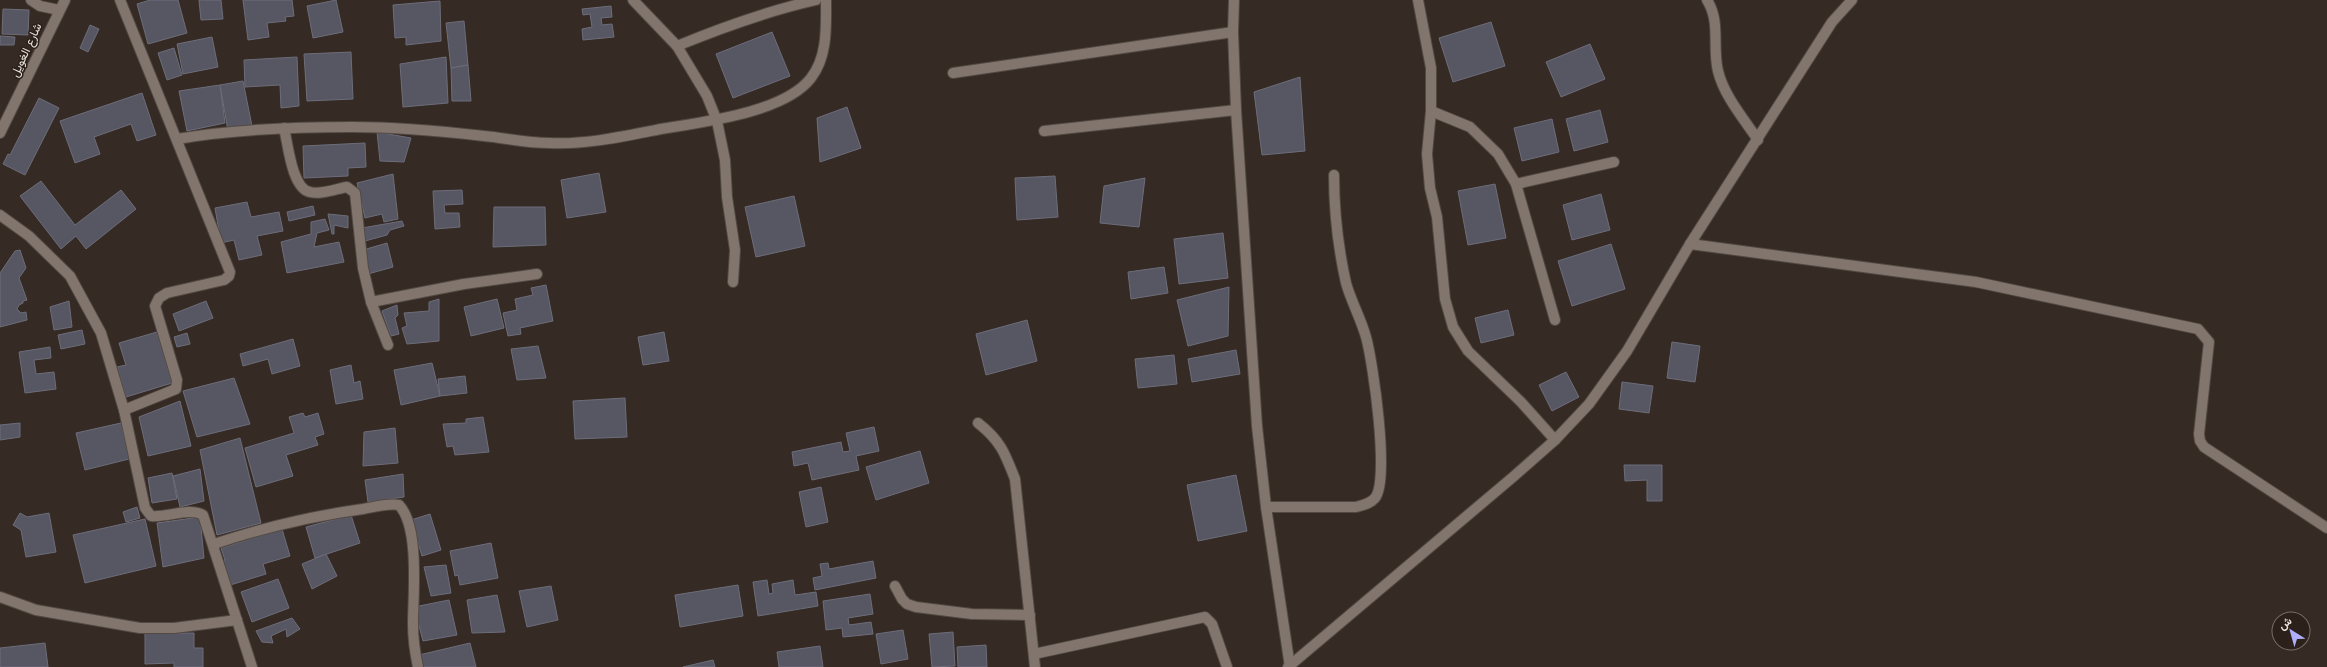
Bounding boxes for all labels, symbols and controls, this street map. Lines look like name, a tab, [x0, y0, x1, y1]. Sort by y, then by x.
street label: شارع الغويل	[7, 20, 46, 80]
north arrow	[2271, 611, 2311, 651]
text: ش	[2275, 613, 2295, 633]

